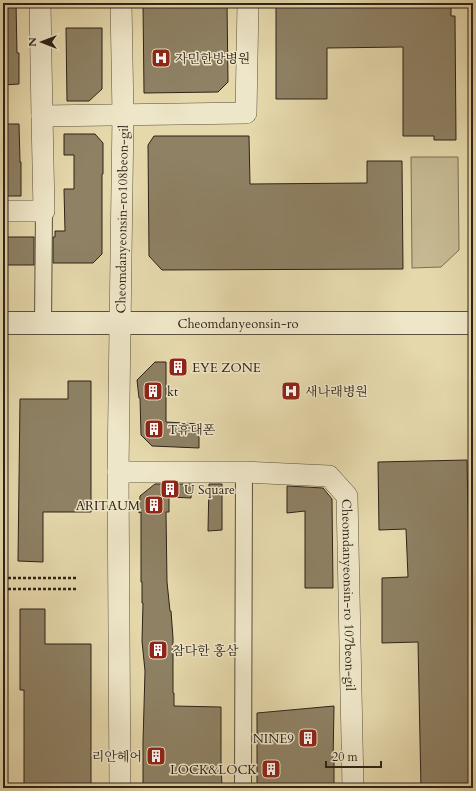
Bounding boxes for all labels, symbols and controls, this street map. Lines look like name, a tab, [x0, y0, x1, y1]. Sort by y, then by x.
north arrow	[22, 22, 62, 62]
text: N	[25, 37, 40, 47]
hospital icon: 자민한방병원	[150, 47, 172, 69]
place label: 자민한방병원	[175, 50, 250, 68]
street label: Cheomdanyeonsin-ro108beon-gil	[112, 124, 133, 313]
street label: Cheomdanyeonsin-ro	[177, 315, 299, 333]
building icon: EYE ZONE	[167, 356, 189, 378]
place label: EYE ZONE	[192, 359, 261, 377]
building icon: kt	[142, 380, 164, 402]
hospital icon: 새나래병원	[280, 380, 302, 402]
place label: kt	[167, 383, 178, 401]
place label: 새나래병원	[305, 383, 368, 401]
building icon: T휴대폰	[143, 418, 165, 440]
place label: T휴대폰	[168, 421, 216, 439]
building icon: U Square	[159, 478, 181, 500]
place label: U Square	[184, 481, 235, 499]
building icon: ARITAUM	[143, 494, 165, 516]
place label: ARITAUM	[76, 497, 140, 515]
street label: Cheomdanyeonsin-ro 107beon-gil	[337, 499, 359, 692]
building icon: 참다한 홍삼	[147, 639, 169, 661]
place label: 참다한 홍삼	[172, 642, 239, 660]
building icon: NINE9	[297, 727, 319, 749]
place label: NINE9	[253, 730, 294, 748]
scale bar	[326, 743, 381, 769]
building icon: 리안헤어	[145, 745, 167, 767]
place label: 리안헤어	[92, 748, 142, 766]
text: 20 m	[332, 749, 359, 765]
building icon: LOCK&LOCK	[260, 758, 282, 780]
place label: LOCK&LOCK	[170, 761, 257, 779]

